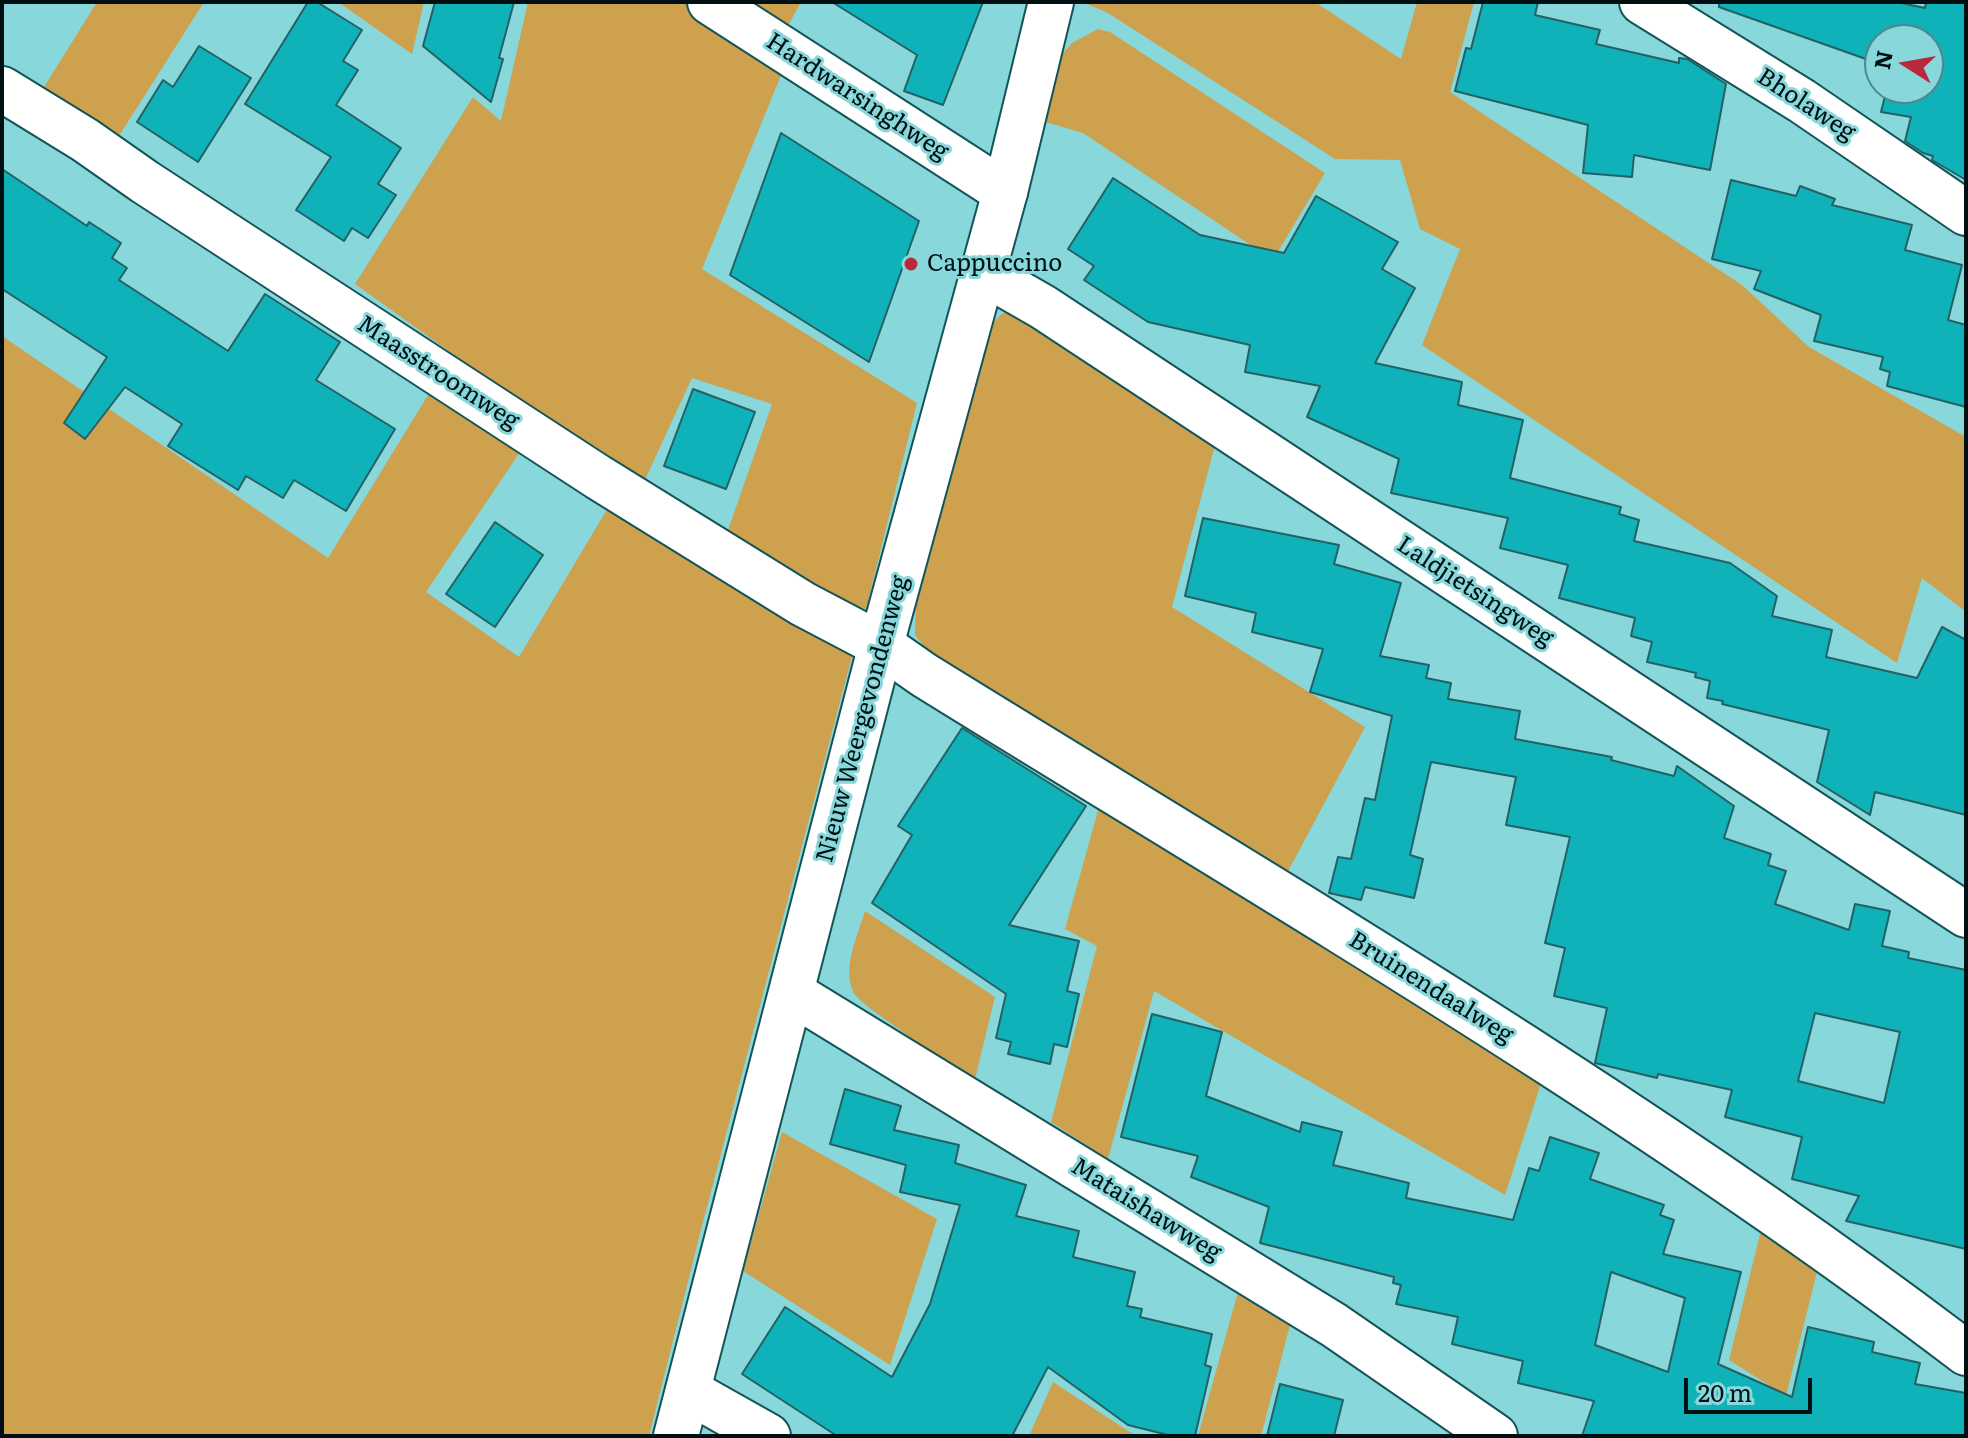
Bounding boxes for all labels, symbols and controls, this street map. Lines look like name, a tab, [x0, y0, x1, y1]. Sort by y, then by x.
north arrow	[1864, 24, 1944, 104]
street label: Hardwarsinghweg	[760, 27, 954, 167]
text: N	[1864, 47, 1900, 72]
street label: Bholaweg	[1751, 63, 1861, 147]
place label: Cappuccino	[927, 250, 1062, 278]
marker: Cappuccino	[902, 255, 920, 273]
street label: Maasstroomweg	[352, 310, 524, 436]
street label: Laldjietsingweg	[1391, 531, 1559, 653]
street label: Nieuw Weergevondenweg	[811, 572, 915, 866]
street label: Bruinendaalweg	[1343, 926, 1519, 1050]
street label: Mataishawweg	[1066, 1152, 1226, 1268]
scale bar	[1688, 1362, 1816, 1412]
text: 20 m	[1698, 1374, 1752, 1409]

